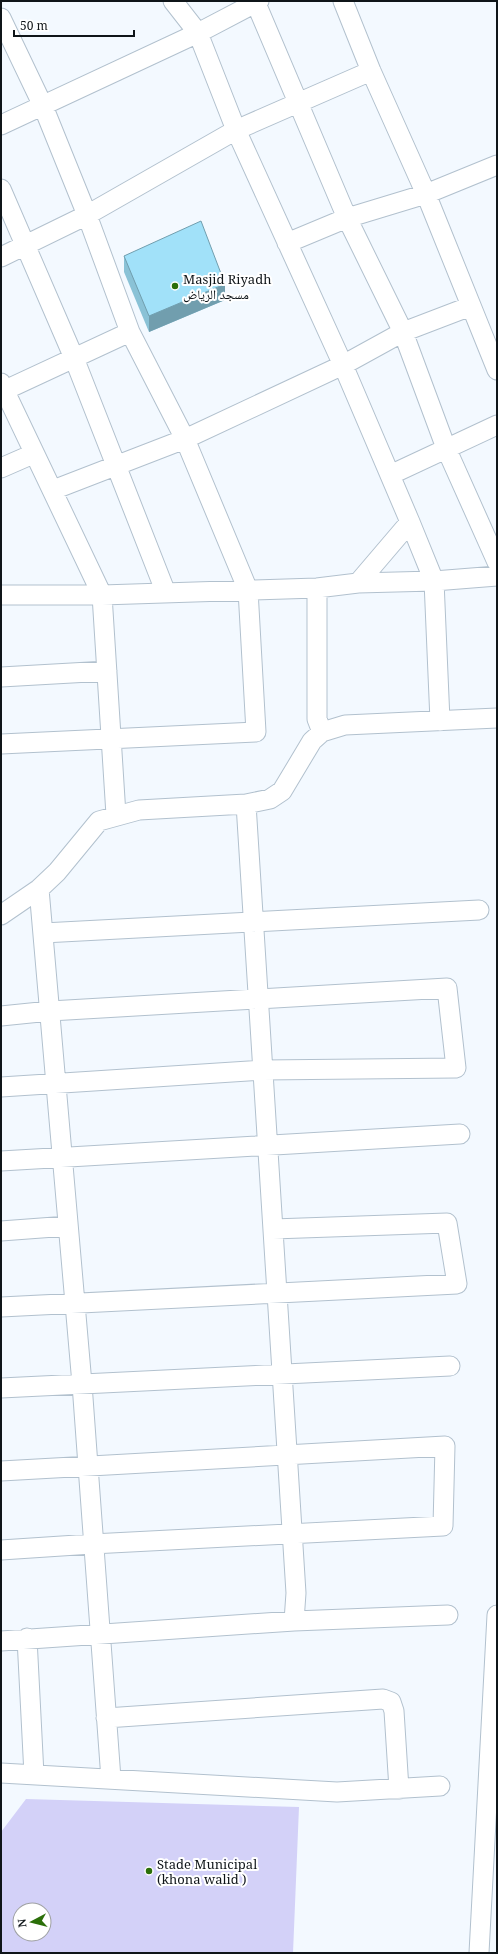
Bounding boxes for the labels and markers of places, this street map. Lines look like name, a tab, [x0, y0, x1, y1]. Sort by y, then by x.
place label: Masjid Riyadh مسجد الرياض	[183, 270, 271, 303]
marker: Masjid Riyadh مسجد الرياض	[170, 281, 180, 291]
place label: Stade Municipal (khona walid )	[157, 1855, 257, 1888]
marker: Stade Municipal (khona walid )	[144, 1866, 154, 1876]

